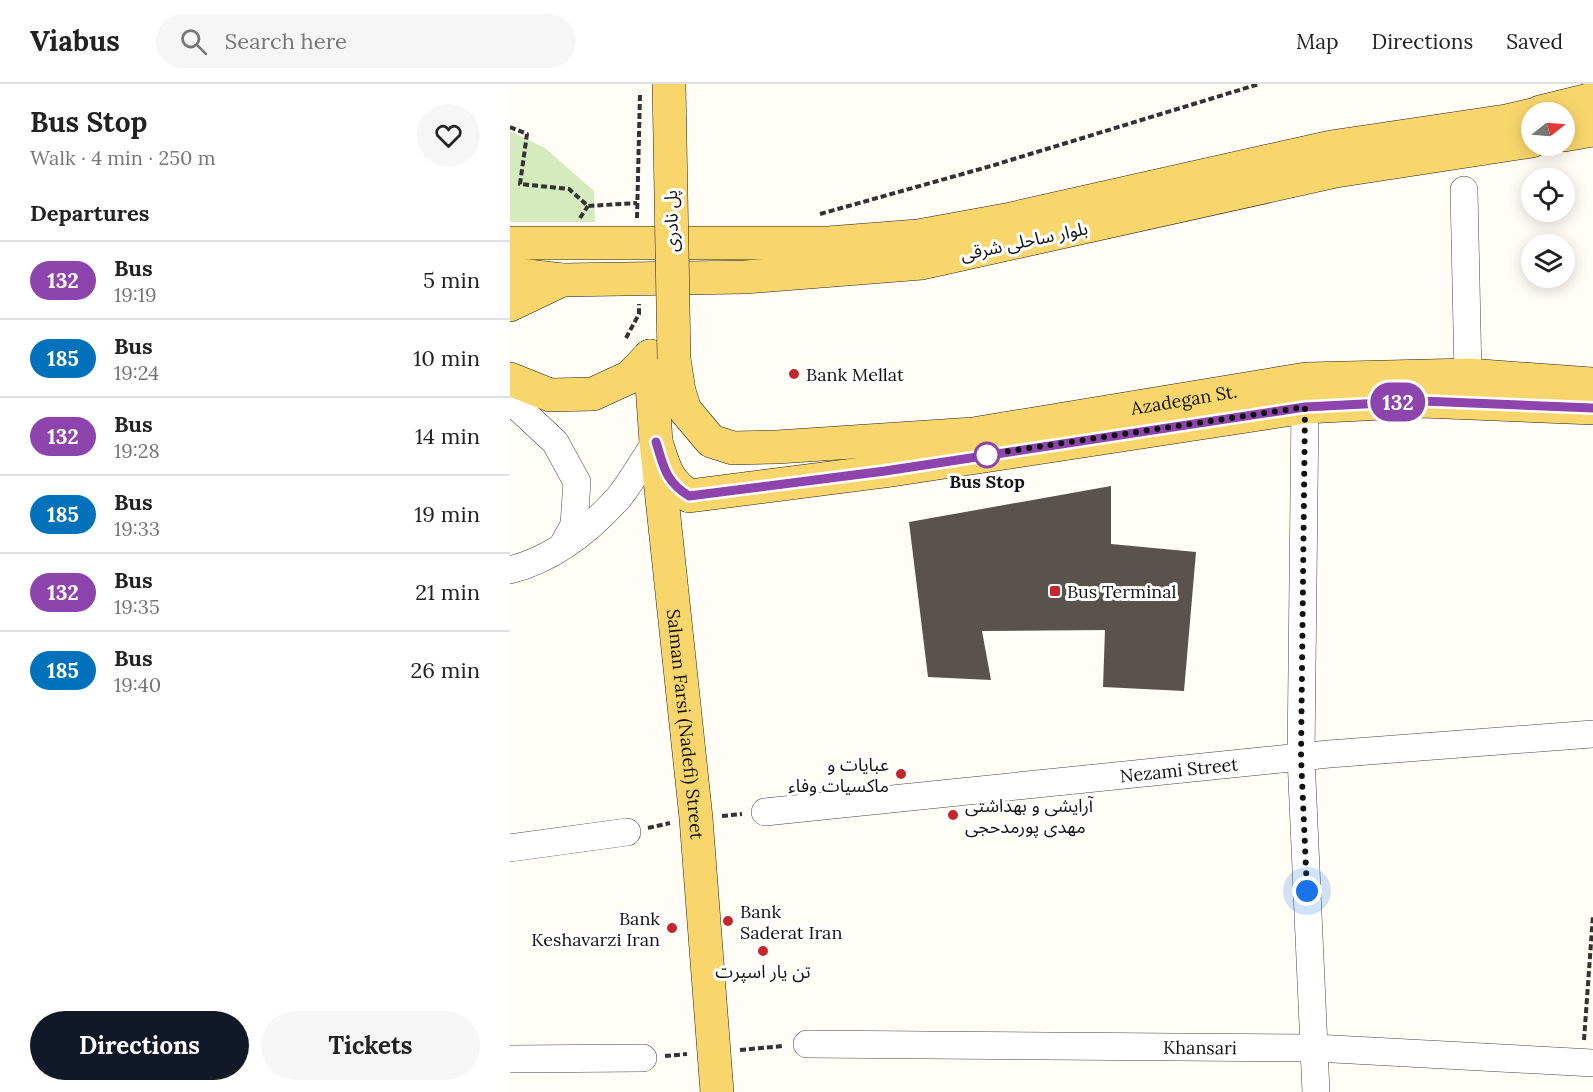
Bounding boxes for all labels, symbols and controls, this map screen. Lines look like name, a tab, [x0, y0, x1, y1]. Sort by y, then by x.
search box	[156, 14, 576, 68]
text: Viabus	[30, 23, 120, 59]
icon: search	[177, 25, 210, 58]
text: Search here	[225, 27, 347, 55]
text: Map	[1296, 28, 1339, 55]
text: Directions	[1372, 28, 1473, 55]
text: Saved	[1506, 28, 1563, 55]
north arrow	[1521, 102, 1575, 156]
map controls	[1521, 102, 1575, 288]
text: Bus Stop	[30, 104, 147, 140]
button: heart	[417, 104, 480, 167]
text: Walk · 4 min · 250 m	[30, 145, 216, 170]
button: locate	[1521, 168, 1575, 222]
street label: پل نادری	[659, 190, 683, 252]
text: Departures	[30, 199, 149, 227]
street label: بلوار ساحلی شرقی	[958, 216, 1090, 266]
button: layers	[1521, 234, 1575, 288]
text: Bus	[114, 254, 153, 282]
text: 5 min	[423, 266, 480, 294]
text: 132	[47, 267, 79, 294]
text: 19:19	[114, 282, 157, 307]
text: Bus	[114, 332, 153, 360]
text: 10 min	[413, 344, 480, 372]
text: 185	[47, 345, 79, 372]
text: 19:24	[114, 360, 159, 385]
place label: Bank Mellat	[806, 363, 904, 386]
marker: Bank Mellat	[787, 367, 801, 381]
street label: Azadegan St.	[1128, 379, 1239, 419]
line badge: 132	[1364, 382, 1432, 422]
text: 132	[1382, 389, 1414, 416]
text: Bus	[114, 410, 153, 438]
text: 14 min	[415, 422, 480, 450]
text: 132	[47, 423, 79, 450]
text: 19:28	[114, 438, 160, 463]
marker: Bus Stop	[974, 442, 1000, 468]
place label: Bus Stop	[949, 470, 1025, 493]
text: Bus	[114, 488, 153, 516]
text: 19 min	[414, 500, 480, 528]
text: 185	[47, 501, 79, 528]
text: 19:33	[114, 516, 160, 541]
text: Bus	[114, 566, 153, 594]
text: 21 min	[415, 578, 480, 606]
text: 132	[47, 579, 79, 606]
place label: Bus Terminal	[1067, 580, 1176, 603]
marker: Bus Terminal	[1048, 584, 1062, 598]
text: 19:35	[114, 594, 160, 619]
street label: Salman Farsi (Nadefi) Street	[662, 608, 709, 840]
text: Bus	[114, 644, 153, 672]
text: 26 min	[410, 656, 480, 684]
text: 185	[47, 657, 79, 684]
text: 19:40	[114, 672, 161, 697]
street label: Nezami Street	[1119, 752, 1239, 787]
place label: عبایات و ماکسیات وفاء	[788, 753, 889, 797]
marker: عبایات و ماکسیات وفاء	[894, 767, 908, 781]
place label: آرایشی و بهداشتی مهدی پورمدحجی	[965, 794, 1094, 838]
marker: آرایشی و بهداشتی مهدی پورمدحجی	[946, 808, 960, 822]
your location	[1292, 876, 1322, 906]
place label: Bank Saderat Iran	[740, 900, 842, 944]
place label: Bank Keshavarzi Iran	[531, 907, 660, 951]
marker: Bank Saderat Iran	[721, 914, 735, 928]
marker: Bank Keshavarzi Iran	[665, 921, 679, 935]
marker: تن یار اسپرت	[756, 944, 770, 958]
place label: تن یار اسپرت	[715, 960, 811, 983]
button: Directions	[30, 1011, 249, 1080]
button: Tickets	[261, 1011, 480, 1080]
street label: Khansari	[1163, 1035, 1237, 1059]

